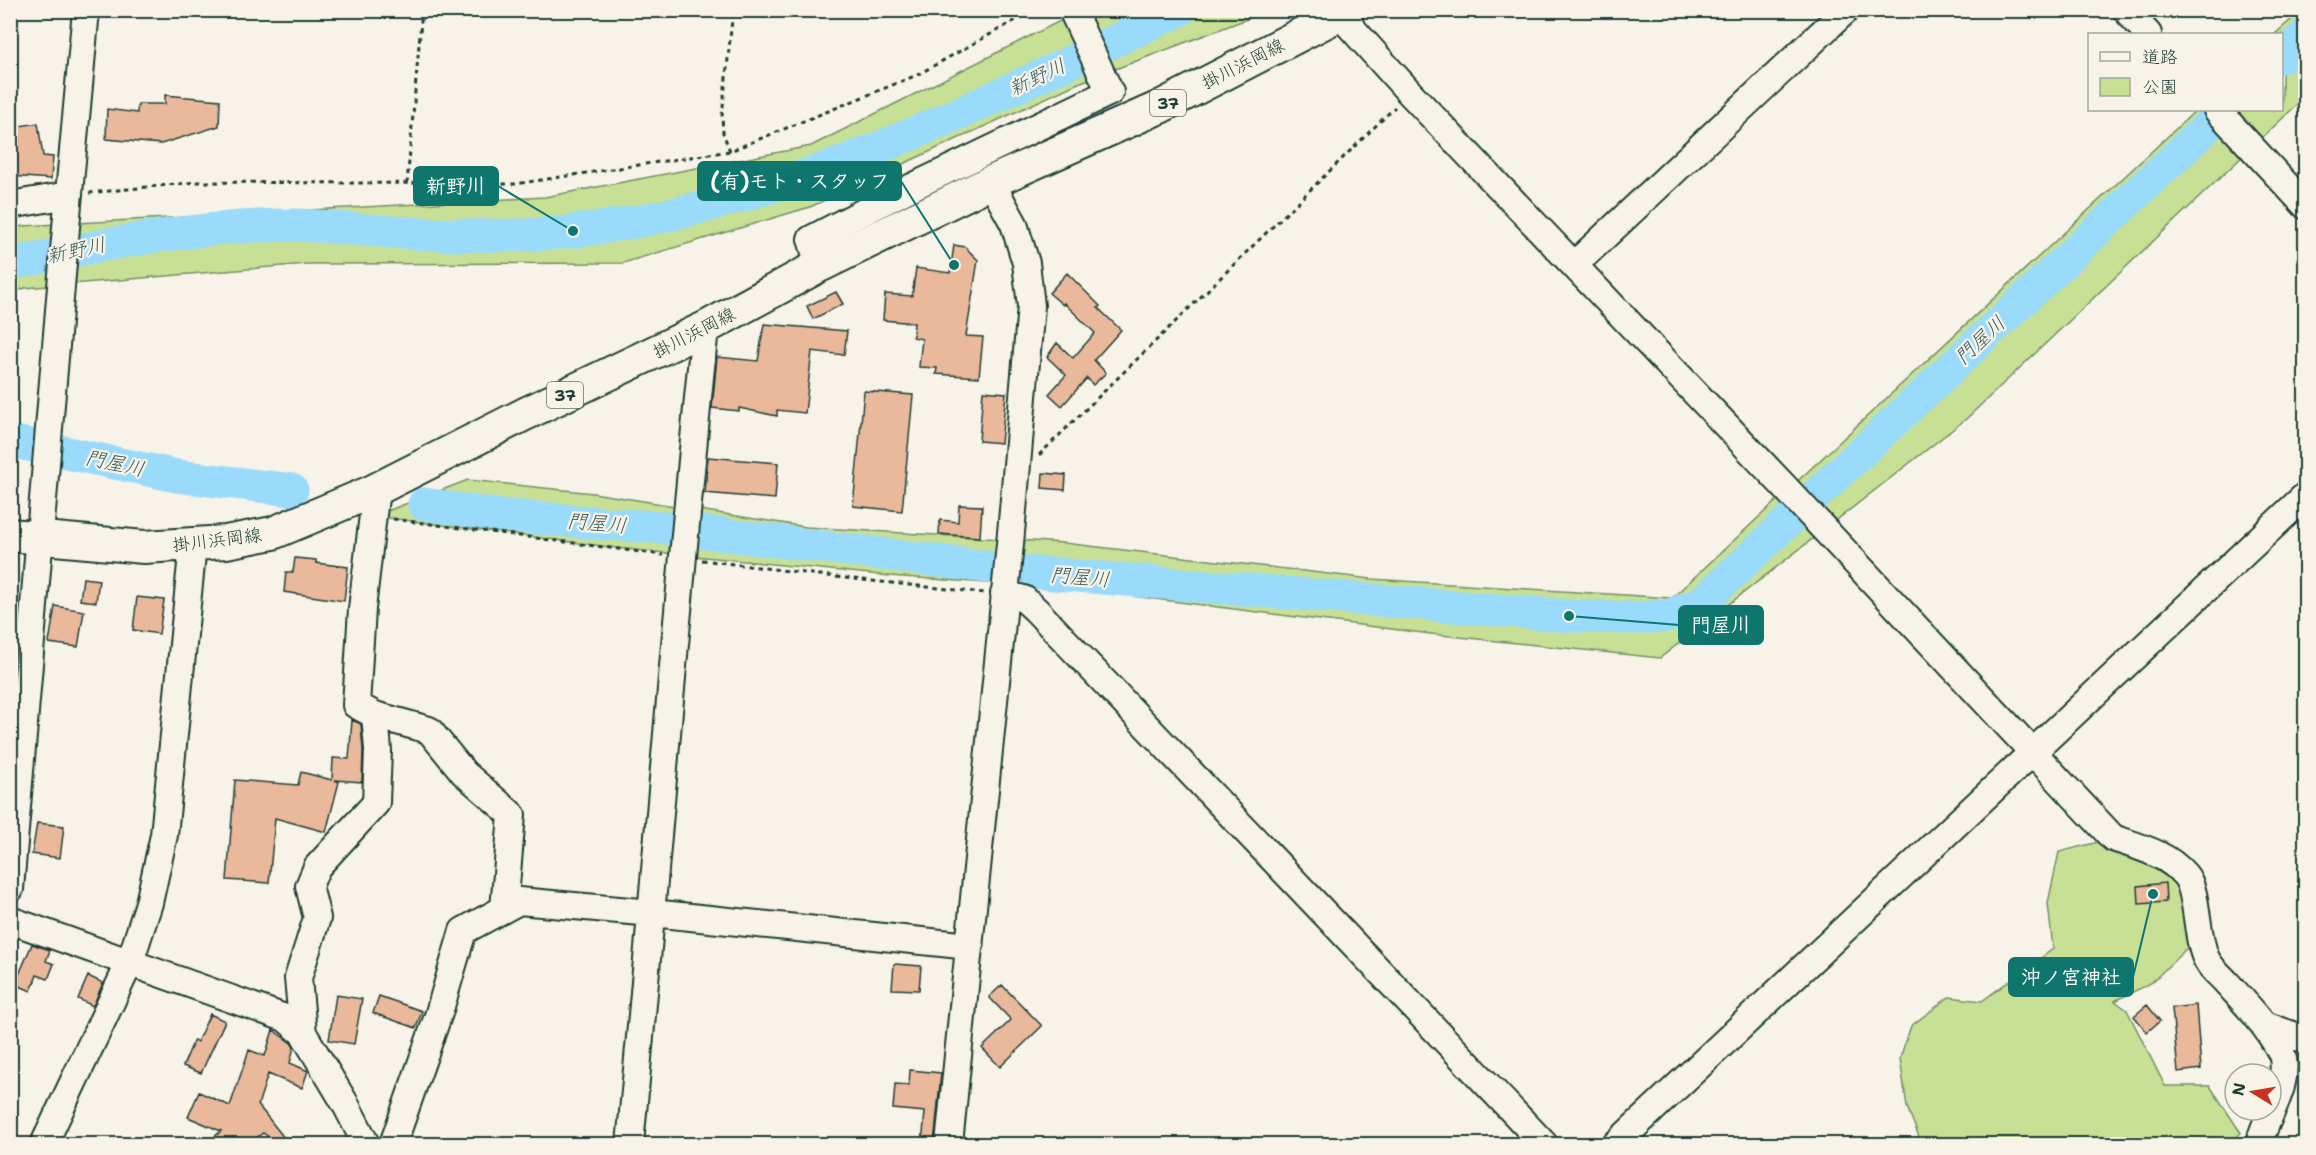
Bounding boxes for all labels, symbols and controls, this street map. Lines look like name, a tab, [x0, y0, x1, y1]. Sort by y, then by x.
street label: 掛川浜岡線	[1197, 33, 1289, 95]
legend	[2088, 33, 2283, 111]
text: 道路	[2142, 45, 2178, 69]
water label: 新野川	[1004, 53, 1070, 101]
text: 公園	[2142, 75, 2178, 99]
road number: 37	[1150, 90, 1186, 116]
callout: (有)モト・スタッフ	[698, 162, 901, 200]
callout: 新野川	[414, 167, 498, 205]
text: (有)モト・スタッフ	[710, 168, 890, 194]
text: 新野川	[426, 173, 486, 199]
water label: 新野川	[44, 231, 108, 269]
street label: 掛川浜岡線	[648, 302, 740, 364]
water label: 門屋川	[1949, 310, 2011, 370]
road number: 37	[547, 382, 583, 408]
water label: 門屋川	[83, 444, 147, 482]
water label: 門屋川	[566, 507, 628, 539]
street label: 掛川浜岡線	[171, 523, 263, 557]
water label: 門屋川	[1049, 561, 1111, 593]
callout: 門屋川	[1679, 606, 1763, 644]
text: 門屋川	[1691, 612, 1751, 638]
callout: 沖ノ宮神社	[2009, 958, 2133, 996]
text: 沖ノ宮神社	[2021, 964, 2121, 990]
north arrow	[2223, 1062, 2283, 1122]
text: N	[2227, 1081, 2250, 1097]

